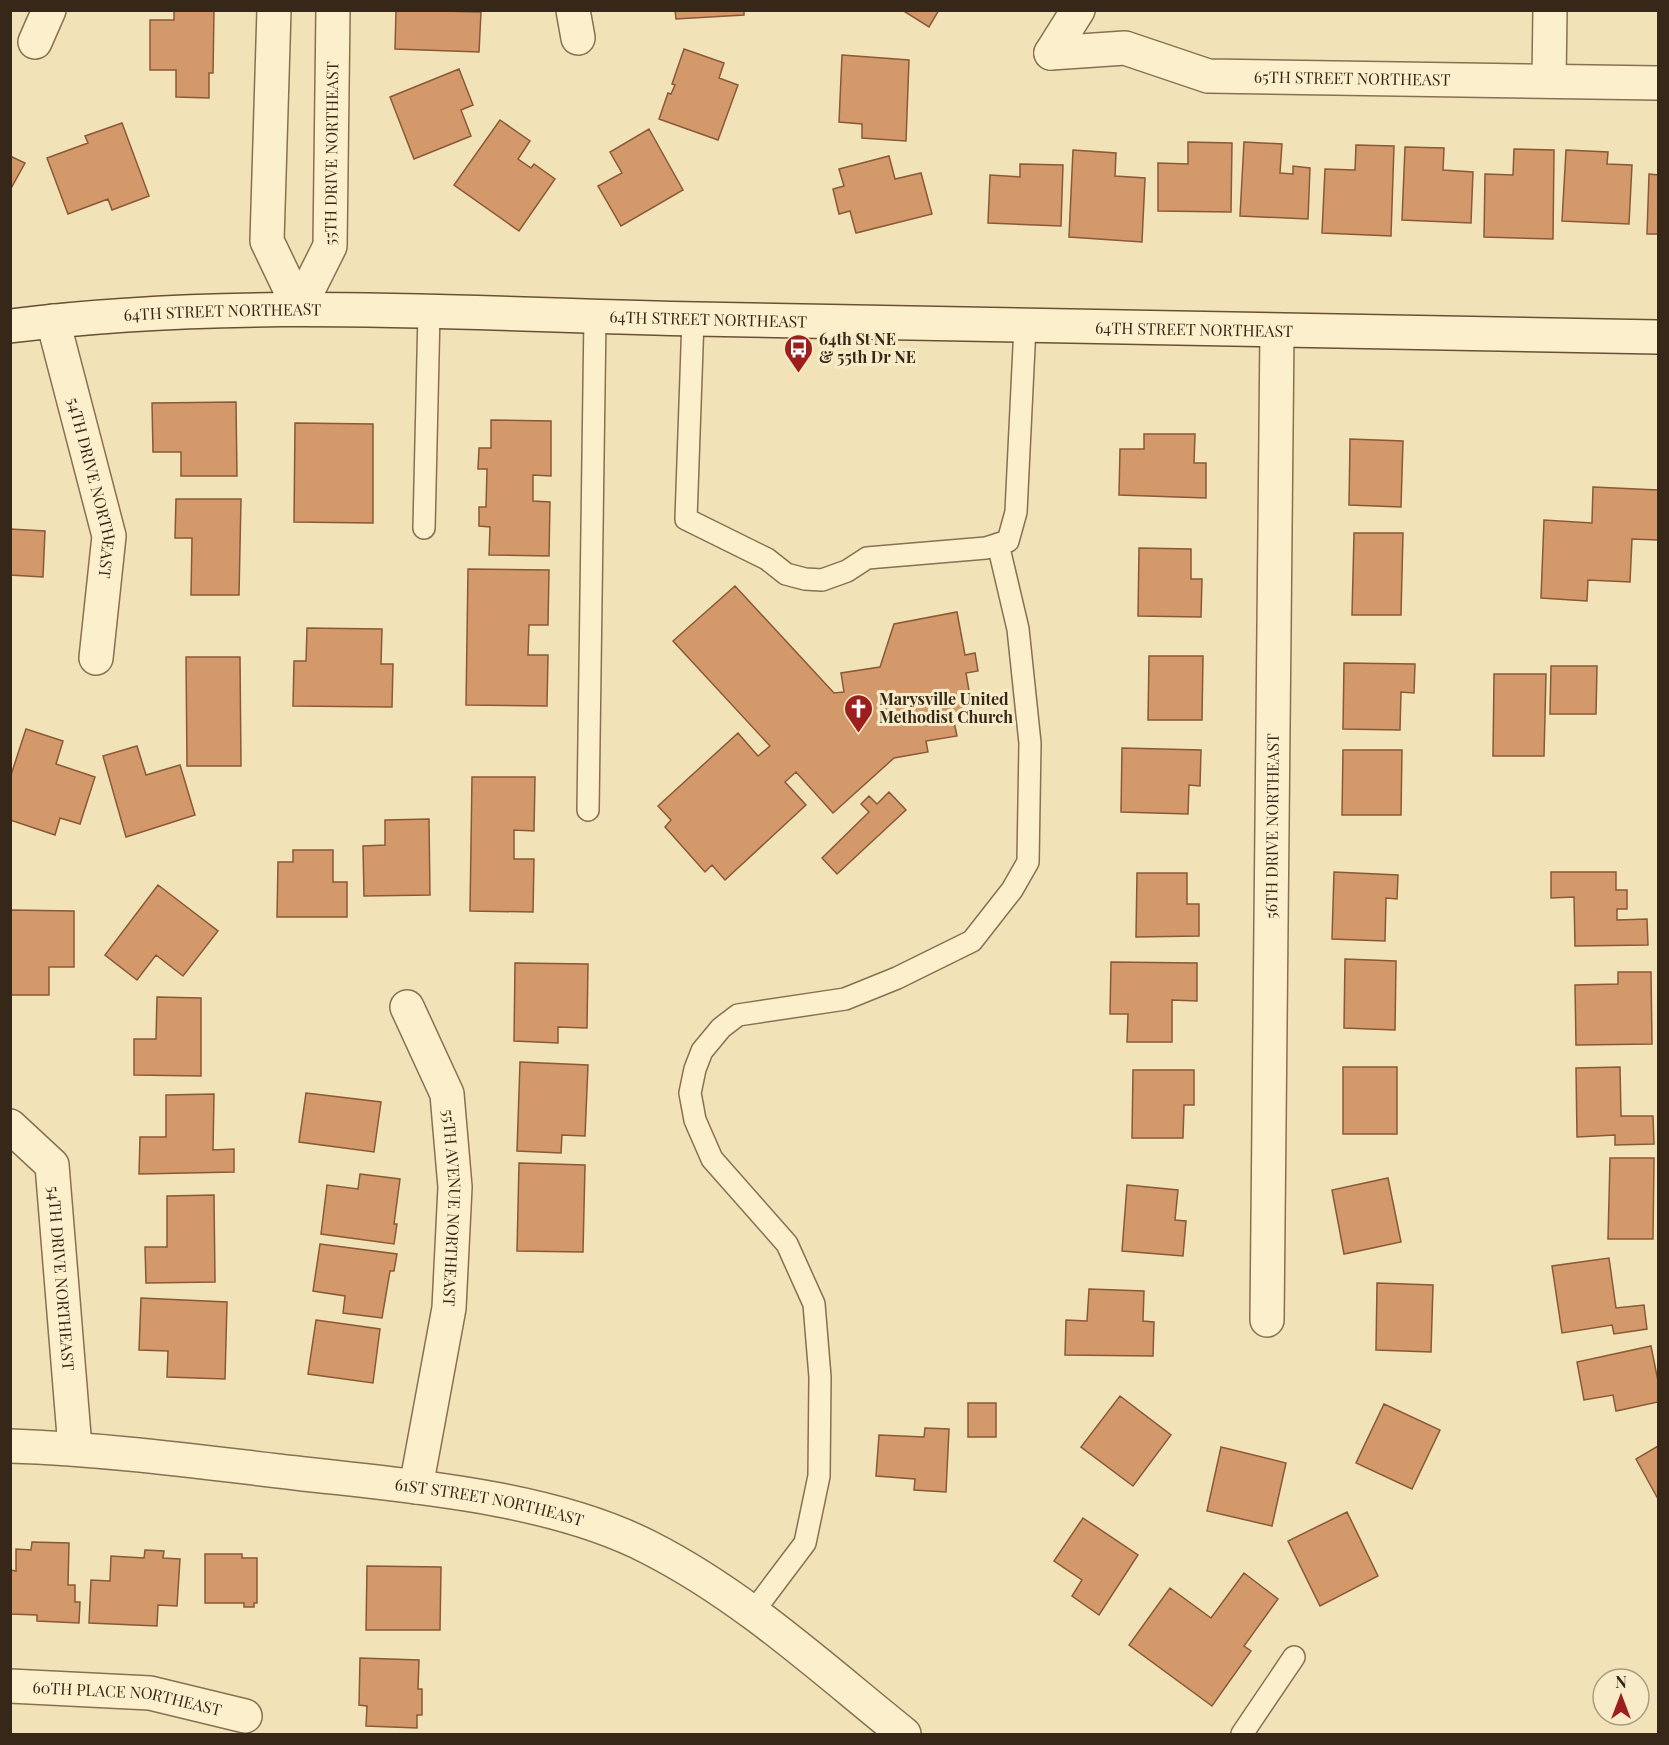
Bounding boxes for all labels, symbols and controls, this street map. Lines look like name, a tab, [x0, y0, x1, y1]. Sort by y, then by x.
street label: 55TH DRIVE NORTHEAST	[319, 61, 342, 245]
street label: 65TH STREET NORTHEAST	[1254, 66, 1451, 90]
street label: 64TH STREET NORTHEAST	[123, 298, 321, 325]
street label: 64TH STREET NORTHEAST	[609, 306, 808, 332]
street label: 64TH STREET NORTHEAST	[1095, 317, 1293, 341]
place label: 64th St NE & 55th Dr NE	[819, 328, 916, 367]
bus stop icon: 64th St NE & 55th Dr NE	[782, 332, 814, 374]
street label: 54TH DRIVE NORTHEAST	[63, 395, 121, 579]
place label: Marysville United Methodist Church	[879, 688, 1013, 727]
church icon: Marysville United Methodist Church	[842, 692, 874, 734]
street label: 56TH DRIVE NORTHEAST	[1260, 733, 1283, 919]
street label: 55TH AVENUE NORTHEAST	[438, 1108, 466, 1307]
street label: 54TH DRIVE NORTHEAST	[44, 1185, 80, 1372]
street label: 61ST STREET NORTHEAST	[394, 1473, 587, 1530]
north arrow	[1591, 1667, 1651, 1727]
text: N	[1615, 1671, 1627, 1692]
street label: 60TH PLACE NORTHEAST	[32, 1676, 224, 1720]

